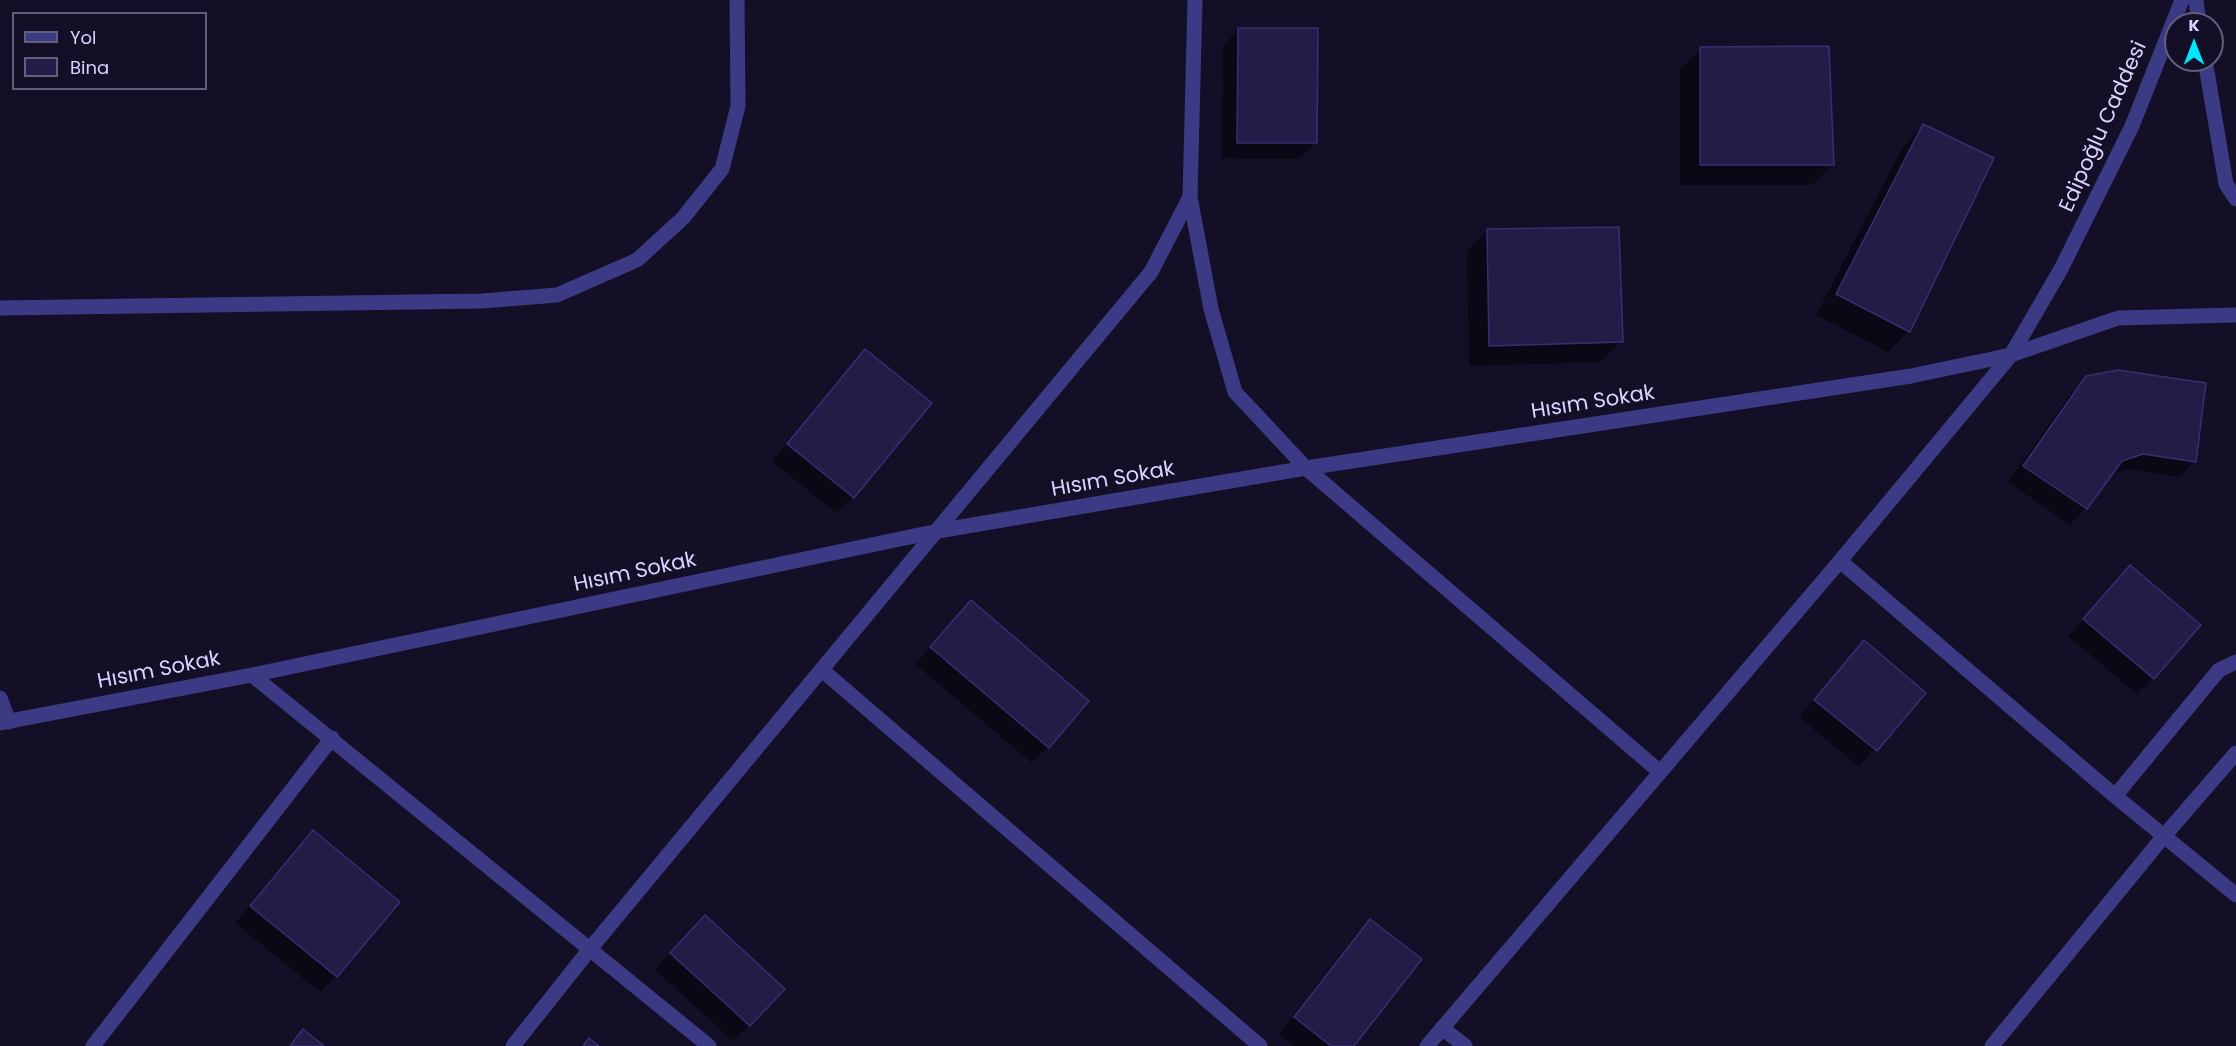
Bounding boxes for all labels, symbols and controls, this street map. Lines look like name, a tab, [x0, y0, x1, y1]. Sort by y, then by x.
legend	[12, 12, 207, 90]
north arrow	[2164, 12, 2224, 72]
text: K	[2188, 14, 2200, 37]
text: Yol	[70, 25, 96, 50]
street label: Edipoğlu Caddesi	[2055, 38, 2153, 216]
text: Bina	[70, 55, 109, 80]
street label: Hısım Sokak	[1529, 381, 1657, 425]
street label: Hısım Sokak	[1049, 457, 1177, 503]
street label: Hısım Sokak	[571, 548, 699, 598]
street label: Hısım Sokak	[95, 647, 223, 695]

